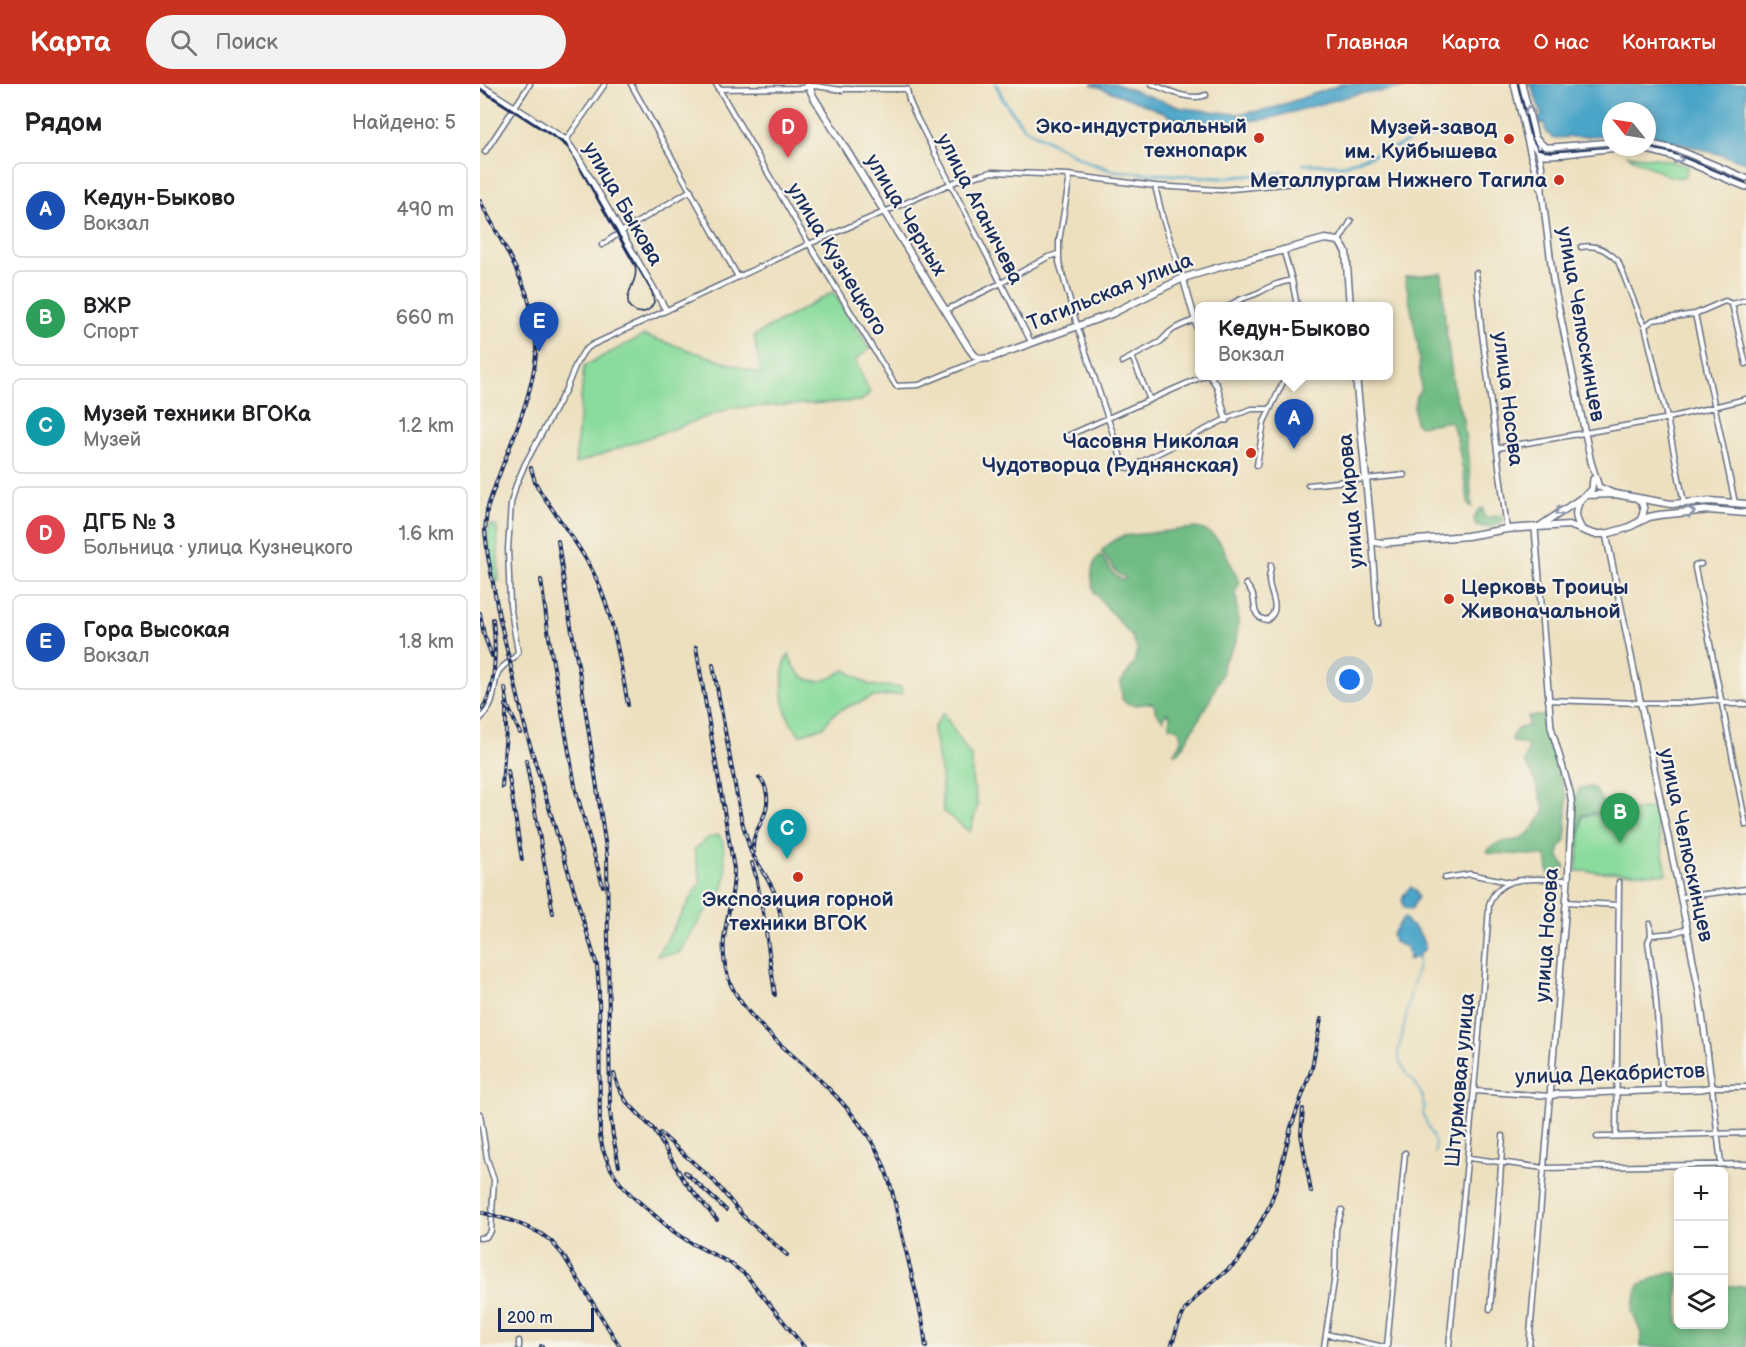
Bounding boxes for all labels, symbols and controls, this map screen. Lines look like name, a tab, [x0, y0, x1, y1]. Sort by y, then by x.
search box	[146, 15, 566, 69]
text: Карта	[30, 26, 110, 59]
icon: search	[167, 26, 200, 59]
text: Поиск	[215, 29, 278, 56]
text: Главная	[1325, 30, 1408, 55]
text: Карта	[1441, 30, 1500, 55]
text: О нас	[1533, 30, 1589, 55]
text: Контакты	[1622, 30, 1716, 55]
north arrow	[1602, 102, 1656, 156]
one-way arrow	[1523, 105, 1536, 115]
text: Рядом	[24, 108, 102, 139]
pin: D	[768, 109, 808, 158]
text: Найдено: 5	[352, 111, 456, 135]
place label: Эко-индустриальный технопарк	[1036, 114, 1248, 163]
place label: Музей-завод им. Куйбышева	[1345, 115, 1498, 164]
street label: улица Аганичева	[931, 129, 1029, 289]
marker: Эко-индустриальный технопарк	[1252, 131, 1266, 145]
marker: Музей-завод им. Куйбышева	[1502, 132, 1516, 146]
street label: улица Быкова	[578, 138, 669, 271]
street label: улица Черных	[860, 150, 952, 281]
one-way arrow	[1674, 151, 1684, 164]
place label: Металлургам Нижнего Тагила	[1250, 168, 1548, 193]
marker: Металлургам Нижнего Тагила	[1552, 173, 1566, 187]
street label: улица Кузнецкого	[782, 178, 892, 340]
text: Кедун-Быково	[83, 185, 235, 212]
text: A	[39, 198, 52, 222]
text: 490 m	[397, 198, 454, 222]
text: Вокзал	[83, 212, 150, 236]
street label: улица Челюскинцев	[1552, 225, 1610, 423]
street label: Тагильская улица	[1024, 247, 1197, 337]
text: ВЖР	[83, 293, 131, 320]
pin: E	[520, 302, 558, 352]
popup	[1195, 302, 1393, 380]
text: B	[38, 306, 53, 330]
text: 660 m	[396, 306, 454, 330]
text: Кедун-Быково	[1218, 316, 1370, 343]
text: Спорт	[83, 320, 139, 344]
street label: улица Носова	[1487, 330, 1529, 468]
text: Вокзал	[1218, 343, 1285, 367]
pin: A	[1274, 400, 1314, 449]
text: Музей техники ВГОКа	[83, 401, 311, 428]
text: C	[38, 414, 53, 438]
text: 1.2 km	[399, 414, 454, 438]
text: Музей	[83, 428, 141, 452]
place label: Часовня Николая Чудотворца (Руднянская)	[982, 429, 1239, 478]
street label: улица Кирова	[1333, 432, 1369, 569]
marker: Часовня Николая Чудотворца (Руднянская)	[1244, 446, 1258, 460]
one-way arrow	[1555, 505, 1566, 516]
one-way arrow	[1686, 505, 1695, 518]
text: ДГБ № 3	[83, 509, 176, 536]
text: D	[39, 522, 52, 546]
text: 1.6 km	[398, 522, 454, 546]
text: Больница · улица Кузнецкого	[83, 536, 353, 560]
place label: Церковь Троицы Живоначальной	[1461, 575, 1629, 624]
marker: Церковь Троицы Живоначальной	[1442, 592, 1456, 606]
text: Гора Высокая	[83, 617, 230, 644]
text: E	[39, 630, 52, 654]
text: 1.8 km	[399, 630, 454, 654]
text: Вокзал	[83, 644, 150, 668]
your location	[1335, 665, 1364, 694]
street label: улица Челюскинцев	[1653, 746, 1719, 944]
pin: B	[1600, 794, 1640, 843]
pin: C	[768, 810, 806, 859]
street label: улица Носова	[1530, 866, 1564, 1003]
marker: Экспозиция горной техники ВГОК	[791, 870, 805, 884]
place label: Экспозиция горной техники ВГОК	[702, 887, 894, 936]
street label: Штурмовая улица	[1440, 991, 1480, 1168]
street label: улица Декабристов	[1514, 1058, 1706, 1090]
map controls	[1674, 1167, 1728, 1329]
button: +	[1674, 1167, 1728, 1221]
button: −	[1674, 1221, 1728, 1275]
button: layers	[1674, 1275, 1728, 1329]
scale bar	[498, 1305, 594, 1332]
text: 200 m	[507, 1309, 553, 1328]

